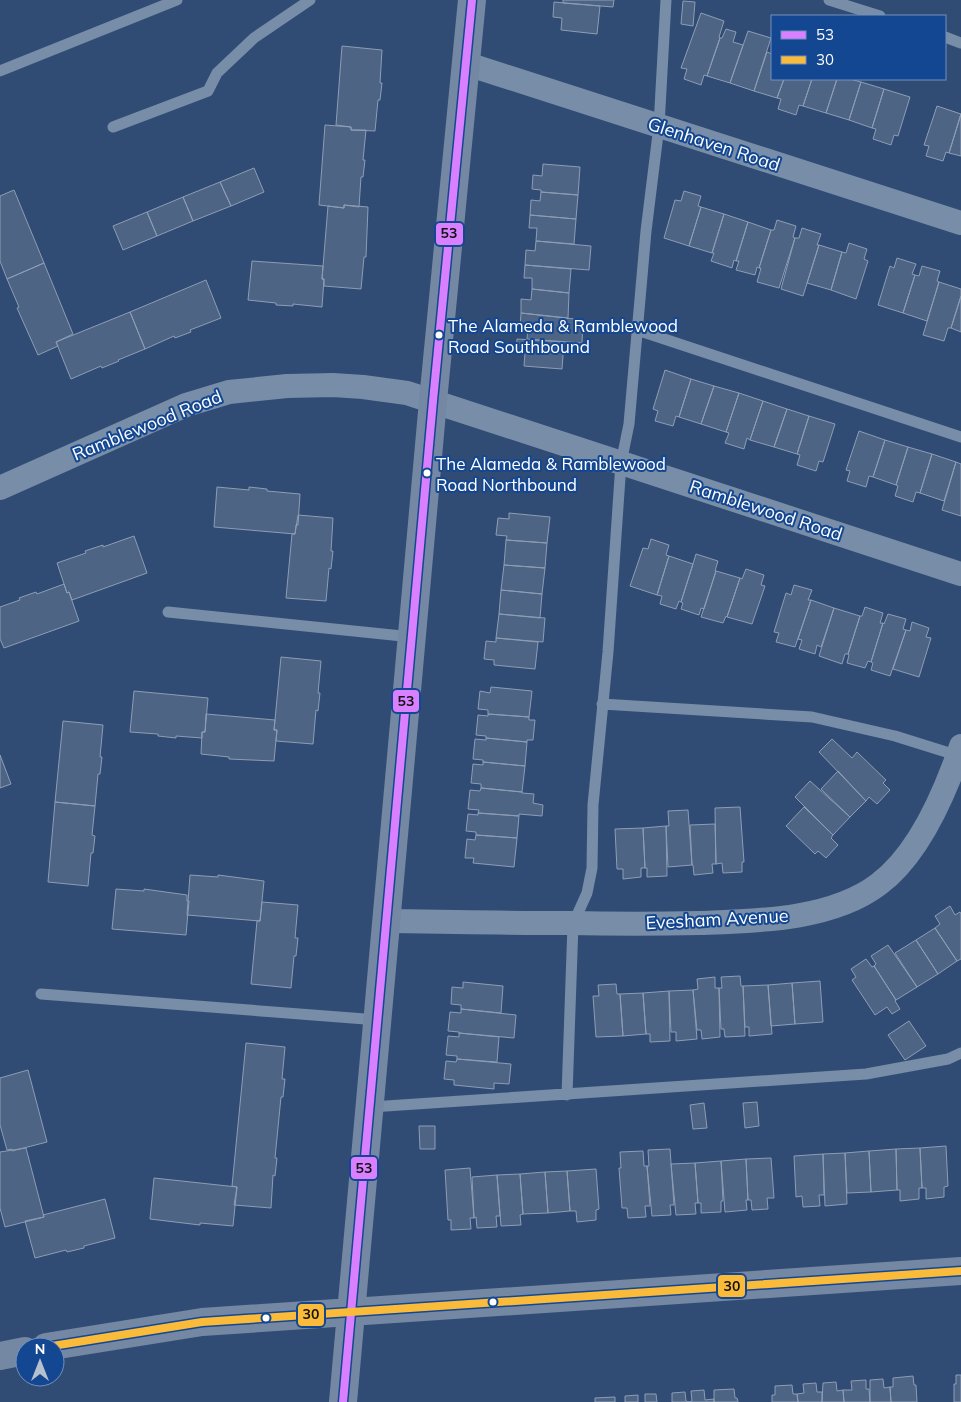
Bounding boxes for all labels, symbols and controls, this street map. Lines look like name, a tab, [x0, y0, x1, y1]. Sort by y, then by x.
legend	[771, 15, 946, 80]
text: 53	[816, 25, 834, 44]
text: 30	[816, 50, 834, 69]
street label: Glenhaven Road	[645, 112, 783, 176]
line badge: 53	[435, 222, 464, 246]
text: 53	[441, 224, 457, 242]
place label: The Alameda & Ramblewood Road Southbound	[448, 315, 678, 357]
marker: The Alameda & Ramblewood Road Southbound	[434, 330, 444, 340]
street label: Ramblewood Road	[69, 384, 225, 466]
place label: The Alameda & Ramblewood Road Northbound	[436, 453, 666, 495]
marker: The Alameda & Ramblewood Road Northbound	[422, 468, 432, 478]
street label: Ramblewood Road	[687, 474, 845, 546]
line badge: 53	[392, 689, 420, 713]
text: 53	[398, 692, 414, 710]
street label: Evesham Avenue	[645, 904, 789, 934]
line badge: 53	[350, 1156, 378, 1180]
text: 53	[356, 1159, 372, 1177]
line badge: 30	[717, 1274, 746, 1298]
text: 30	[724, 1277, 740, 1295]
unlabelled marker	[488, 1297, 498, 1307]
line badge: 30	[297, 1303, 325, 1327]
text: 30	[303, 1305, 319, 1323]
unlabelled marker	[261, 1313, 271, 1323]
north arrow	[15, 1337, 65, 1387]
text: N	[35, 1340, 45, 1358]

